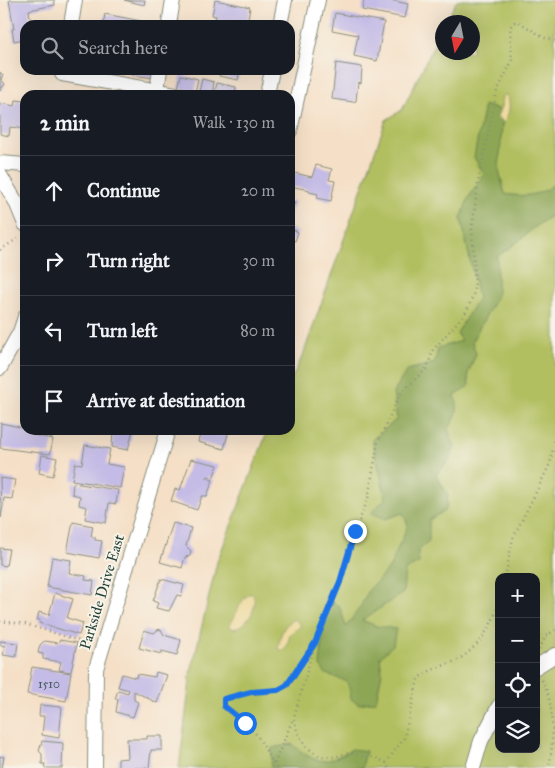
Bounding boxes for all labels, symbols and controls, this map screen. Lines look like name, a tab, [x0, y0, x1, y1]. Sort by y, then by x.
north arrow	[435, 15, 480, 60]
search box	[20, 20, 295, 75]
icon: search	[38, 34, 66, 62]
text: Search here	[78, 36, 168, 59]
text: 2 min	[40, 110, 90, 136]
text: Walk · 130 m	[193, 113, 275, 132]
icon: ahead	[40, 177, 68, 205]
text: Continue	[87, 179, 160, 202]
text: 20 m	[241, 181, 275, 200]
icon: right	[40, 247, 68, 275]
text: Turn right	[87, 249, 170, 272]
text: 30 m	[242, 251, 275, 270]
icon: left	[40, 317, 68, 345]
text: Turn left	[87, 319, 157, 342]
text: 80 m	[240, 321, 275, 340]
icon: arrive	[40, 387, 68, 415]
text: Arrive at destination	[87, 389, 245, 412]
route end	[344, 520, 367, 543]
street label: Parkside Drive East	[76, 532, 128, 652]
map controls	[495, 573, 540, 753]
button: +	[495, 573, 540, 618]
button: −	[495, 618, 540, 663]
button: locate	[495, 663, 540, 708]
house number: 1510	[38, 677, 60, 691]
button: layers	[495, 708, 540, 753]
route start	[234, 712, 257, 735]

